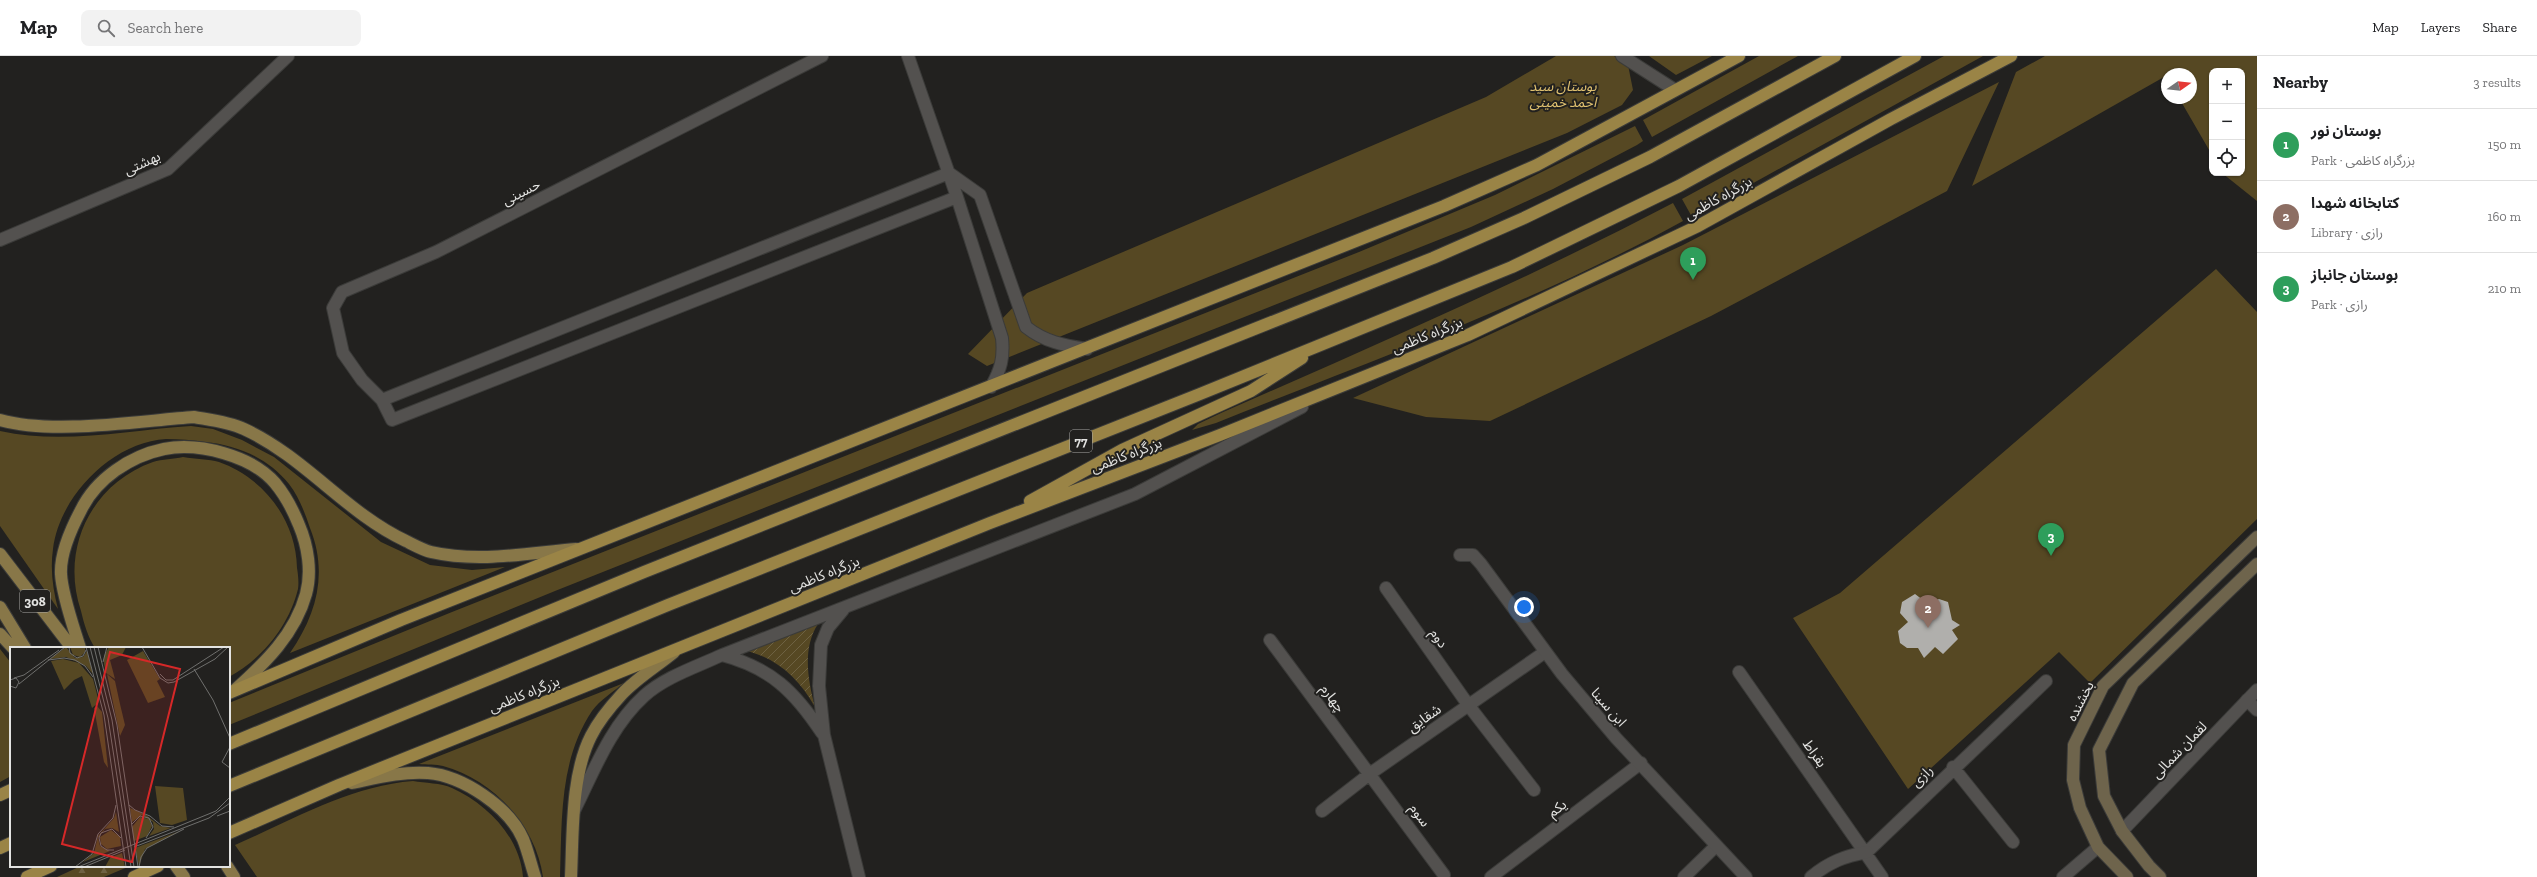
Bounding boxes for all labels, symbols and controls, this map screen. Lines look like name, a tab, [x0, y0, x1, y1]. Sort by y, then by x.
search box	[81, 10, 361, 46]
text: Map	[20, 16, 57, 39]
icon: search	[95, 17, 117, 39]
text: Search here	[127, 19, 203, 37]
text: Map	[2372, 19, 2399, 36]
text: Layers	[2421, 19, 2460, 36]
text: Share	[2482, 19, 2517, 36]
north arrow	[2161, 68, 2197, 104]
map controls	[2209, 68, 2245, 176]
button: +	[2209, 68, 2245, 104]
text: Nearby	[2273, 72, 2328, 92]
text: 3 results	[2473, 75, 2521, 90]
park label: بوستان سید احمد خمینی	[1530, 78, 1598, 111]
button: −	[2209, 104, 2245, 140]
text: بوستان نور	[2311, 122, 2381, 140]
text: 1	[2283, 137, 2289, 152]
text: 150 m	[2488, 137, 2521, 152]
button: locate	[2209, 140, 2245, 176]
street label: بهشتی	[121, 148, 163, 179]
text: Park · بزرگراه کاظمی	[2311, 153, 2415, 168]
street label: بزرگراه کاظمی	[1681, 173, 1755, 224]
street label: حسینی	[499, 176, 543, 209]
text: کتابخانه شهدا	[2311, 194, 2399, 212]
text: 2	[2283, 209, 2289, 224]
text: 160 m	[2487, 209, 2521, 224]
text: Library · رازی	[2311, 225, 2383, 240]
pin: 1	[1680, 247, 1706, 280]
text: بوستان جانباز	[2311, 266, 2398, 284]
text: 3	[2283, 281, 2289, 296]
text: 210 m	[2488, 281, 2521, 296]
text: Park · رازی	[2311, 297, 2368, 312]
street label: بزرگراه کاظمی	[1389, 313, 1465, 357]
road number: 77	[1070, 430, 1092, 452]
street label: بزرگراه کاظمی	[1088, 434, 1164, 477]
pin: 3	[2038, 523, 2064, 556]
street label: بزرگراه کاظمی	[786, 552, 862, 596]
road number: 308	[20, 590, 50, 612]
pin: 2	[1915, 595, 1941, 628]
your location	[1514, 597, 1534, 617]
street label: دوم	[1424, 625, 1451, 653]
inset map	[10, 647, 230, 867]
street label: بزرگراه کاظمی	[486, 672, 562, 716]
street label: بخشنده	[2063, 678, 2098, 724]
street label: چهارم	[1315, 681, 1349, 717]
street label: ابن سینا	[1587, 685, 1630, 730]
street label: شقایق	[1404, 701, 1445, 737]
street label: لقمان شمالی	[2148, 718, 2211, 782]
street label: بقراط	[1799, 736, 1830, 771]
street label: رازی	[1908, 762, 1937, 791]
street label: یکم	[1545, 796, 1571, 823]
street label: سوم	[1404, 800, 1434, 831]

